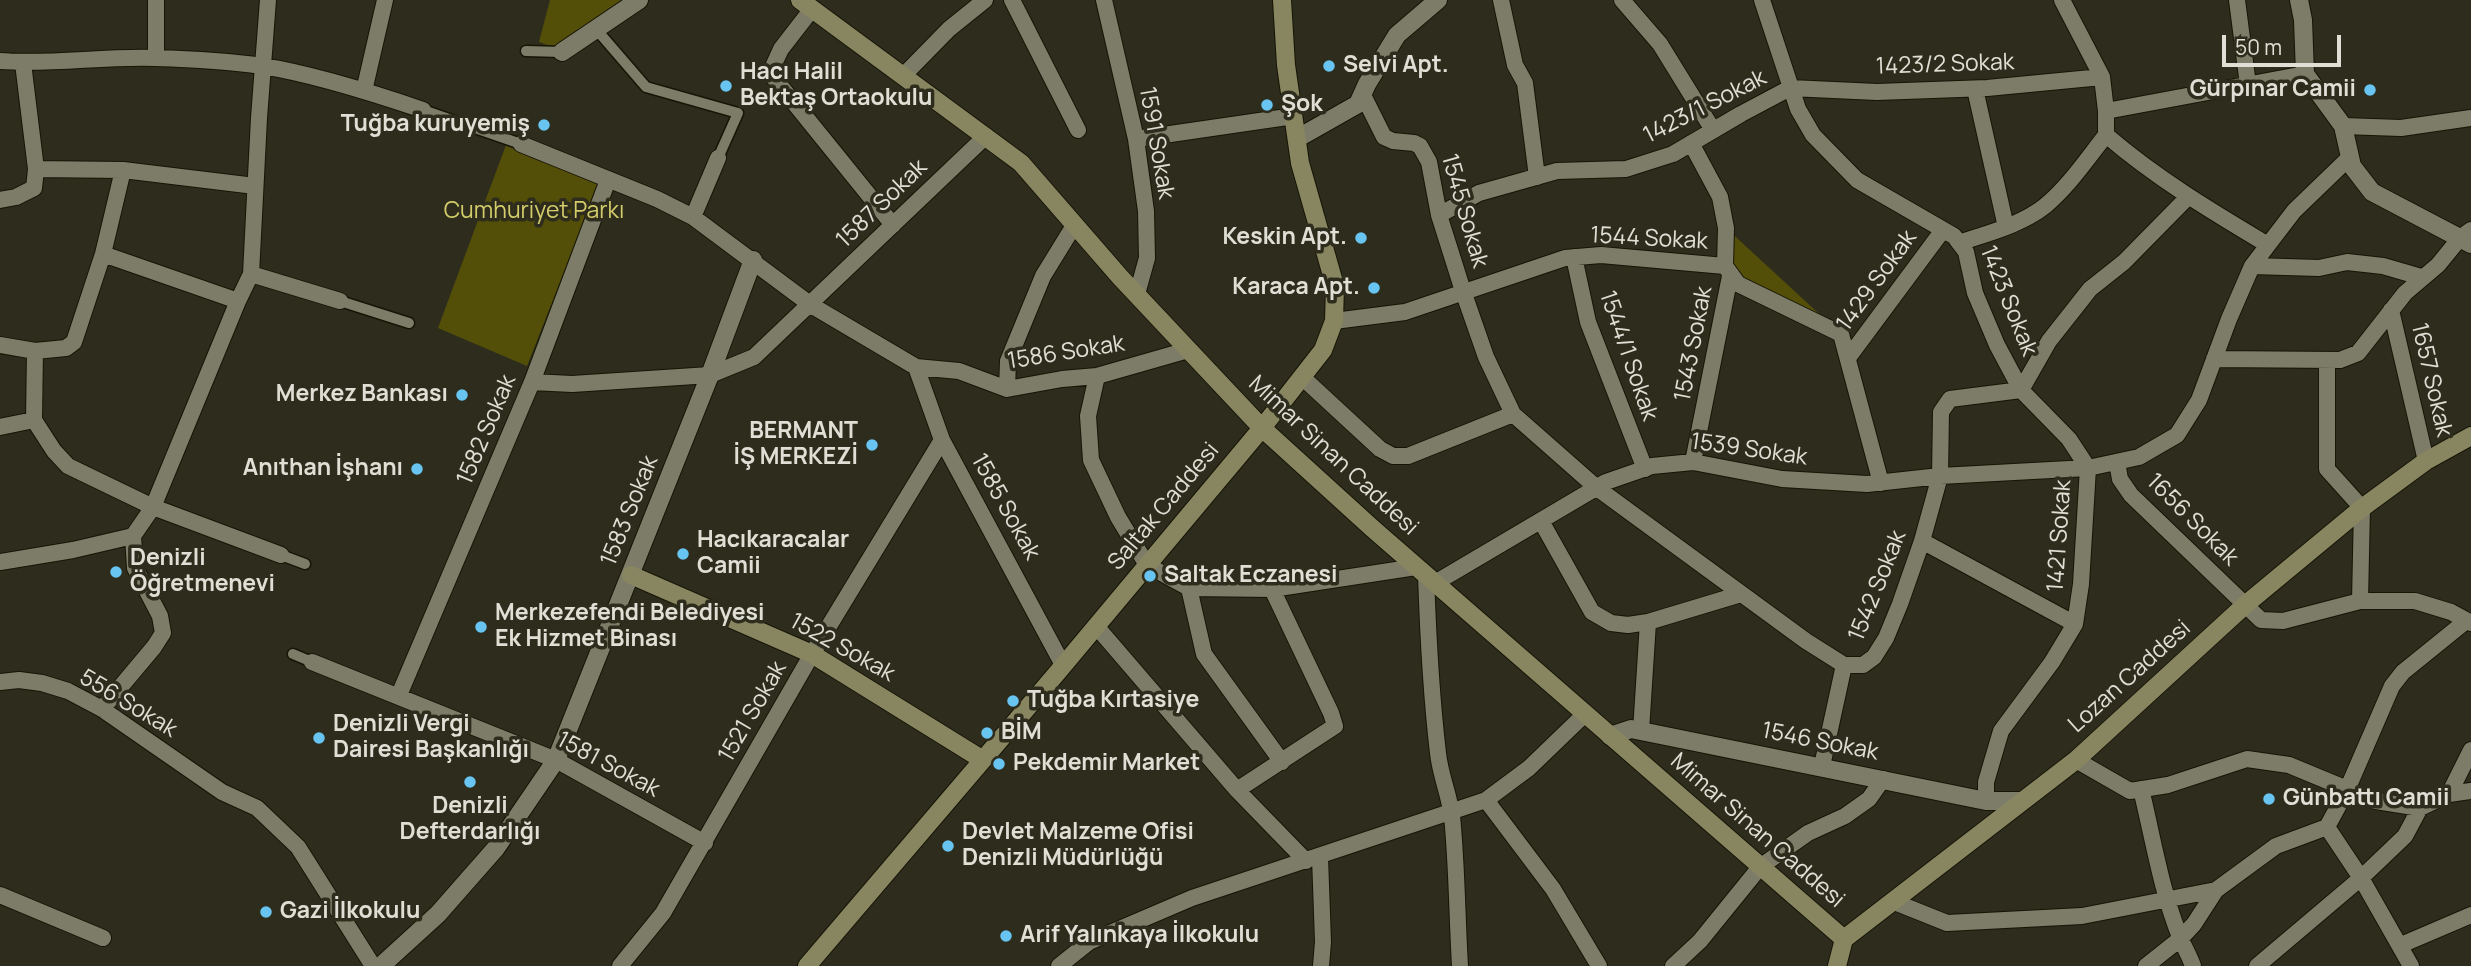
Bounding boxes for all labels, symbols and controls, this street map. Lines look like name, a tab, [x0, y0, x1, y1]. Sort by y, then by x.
scale bar	[2226, 21, 2345, 65]
text: 50 m	[2235, 33, 2282, 61]
street label: 1423/2 Sokak	[1875, 49, 2015, 81]
place label: Selvi Apt.	[1343, 52, 1449, 80]
marker: Selvi Apt.	[1321, 58, 1337, 74]
place label: Hacı Halil Bektaş Ortaokulu	[740, 59, 932, 113]
street label: 1423/1 Sokak	[1639, 64, 1771, 150]
place label: Gürpınar Camii	[2190, 76, 2356, 104]
marker: Hacı Halil Bektaş Ortaokulu	[718, 78, 734, 94]
marker: Gürpınar Camii	[2362, 82, 2378, 98]
street label: 1591 Sokak	[1133, 85, 1179, 201]
place label: Şok	[1281, 91, 1323, 119]
marker: Şok	[1259, 97, 1275, 113]
place label: Tuğba kuruyemiş	[341, 111, 530, 139]
marker: Tuğba kuruyemiş	[536, 117, 552, 133]
street label: 1545 Sokak	[1435, 151, 1493, 271]
street label: 1587 Sokak	[831, 154, 933, 254]
park label: Cumhuriyet Parkı	[444, 198, 624, 226]
street label: 1544 Sokak	[1590, 222, 1708, 256]
place label: Keskin Apt.	[1222, 224, 1347, 252]
street label: 1429 Sokak	[1831, 225, 1923, 337]
marker: Keskin Apt.	[1353, 230, 1369, 246]
street label: 1423 Sokak	[1973, 242, 2043, 360]
place label: Karaca Apt.	[1232, 274, 1360, 302]
marker: Karaca Apt.	[1366, 280, 1382, 296]
street label: 1543 Sokak	[1669, 284, 1719, 404]
street label: 1544/1 Sokak	[1593, 287, 1663, 425]
street label: 1657 Sokak	[2405, 320, 2457, 440]
street label: 1586 Sokak	[1006, 330, 1126, 376]
street label: Mimar Sinan Caddesi	[1243, 370, 1423, 542]
street label: 1582 Sokak	[451, 371, 523, 489]
place label: Merkez Bankası	[276, 381, 448, 409]
marker: Merkez Bankası	[454, 387, 470, 403]
place label: BERMANT İŞ MERKEZİ	[733, 418, 858, 472]
street label: 1539 Sokak	[1689, 428, 1809, 472]
marker: BERMANT İŞ MERKEZİ	[864, 437, 880, 453]
street label: Saltak Caddesi	[1103, 438, 1225, 576]
street label: 1585 Sokak	[965, 449, 1045, 565]
street label: 1583 Sokak	[595, 452, 665, 570]
place label: Anıthan İşhanı	[243, 455, 403, 483]
marker: Anıthan İşhanı	[409, 461, 425, 477]
street label: 1656 Sokak	[2140, 468, 2244, 572]
street label: 1421 Sokak	[2042, 479, 2078, 593]
place label: Hacıkaracalar Camii	[697, 527, 849, 581]
street label: 1542 Sokak	[1843, 527, 1913, 645]
place label: Denizli Öğretmenevi	[130, 545, 275, 599]
marker: Hacıkaracalar Camii	[675, 546, 691, 562]
place label: Saltak Eczanesi	[1164, 562, 1337, 590]
marker: Denizli Öğretmenevi	[108, 564, 124, 580]
marker: Saltak Eczanesi	[1142, 568, 1158, 584]
place label: Merkezefendi Belediyesi Ek Hizmet Binası	[495, 600, 765, 654]
street label: 1522 Sokak	[785, 608, 899, 688]
street label: Lozan Caddesi	[2063, 615, 2197, 739]
marker: Merkezefendi Belediyesi Ek Hizmet Binası	[473, 619, 489, 635]
street label: 1521 Sokak	[713, 657, 793, 767]
street label: 556 Sokak	[74, 664, 182, 744]
place label: Tuğba Kırtasiye	[1027, 687, 1199, 715]
marker: Tuğba Kırtasiye	[1005, 693, 1021, 709]
place label: Denizli Vergi Dairesi Başkanlığı	[333, 711, 529, 765]
street label: 1546 Sokak	[1759, 717, 1881, 767]
place label: BİM	[1001, 719, 1042, 747]
marker: BİM	[979, 725, 995, 741]
street label: 1581 Sokak	[552, 726, 664, 804]
marker: Denizli Vergi Dairesi Başkanlığı	[311, 730, 327, 746]
street label: Mimar Sinan Caddesi	[1664, 748, 1850, 914]
place label: Pekdemir Market	[1013, 750, 1200, 778]
marker: Pekdemir Market	[991, 756, 1007, 772]
marker: Denizli Defterdarlığı	[462, 774, 478, 790]
place label: Günbattı Camii	[2283, 785, 2449, 813]
marker: Günbattı Camii	[2261, 791, 2277, 807]
place label: Denizli Defterdarlığı	[400, 793, 540, 847]
place label: Devlet Malzeme Ofisi Denizli Müdürlüğü	[962, 819, 1194, 873]
marker: Devlet Malzeme Ofisi Denizli Müdürlüğü	[940, 838, 956, 854]
place label: Gazi İlkokulu	[280, 898, 420, 926]
marker: Gazi İlkokulu	[258, 904, 274, 920]
place label: Arif Yalınkaya İlkokulu	[1020, 922, 1259, 950]
marker: Arif Yalınkaya İlkokulu	[998, 928, 1014, 944]

